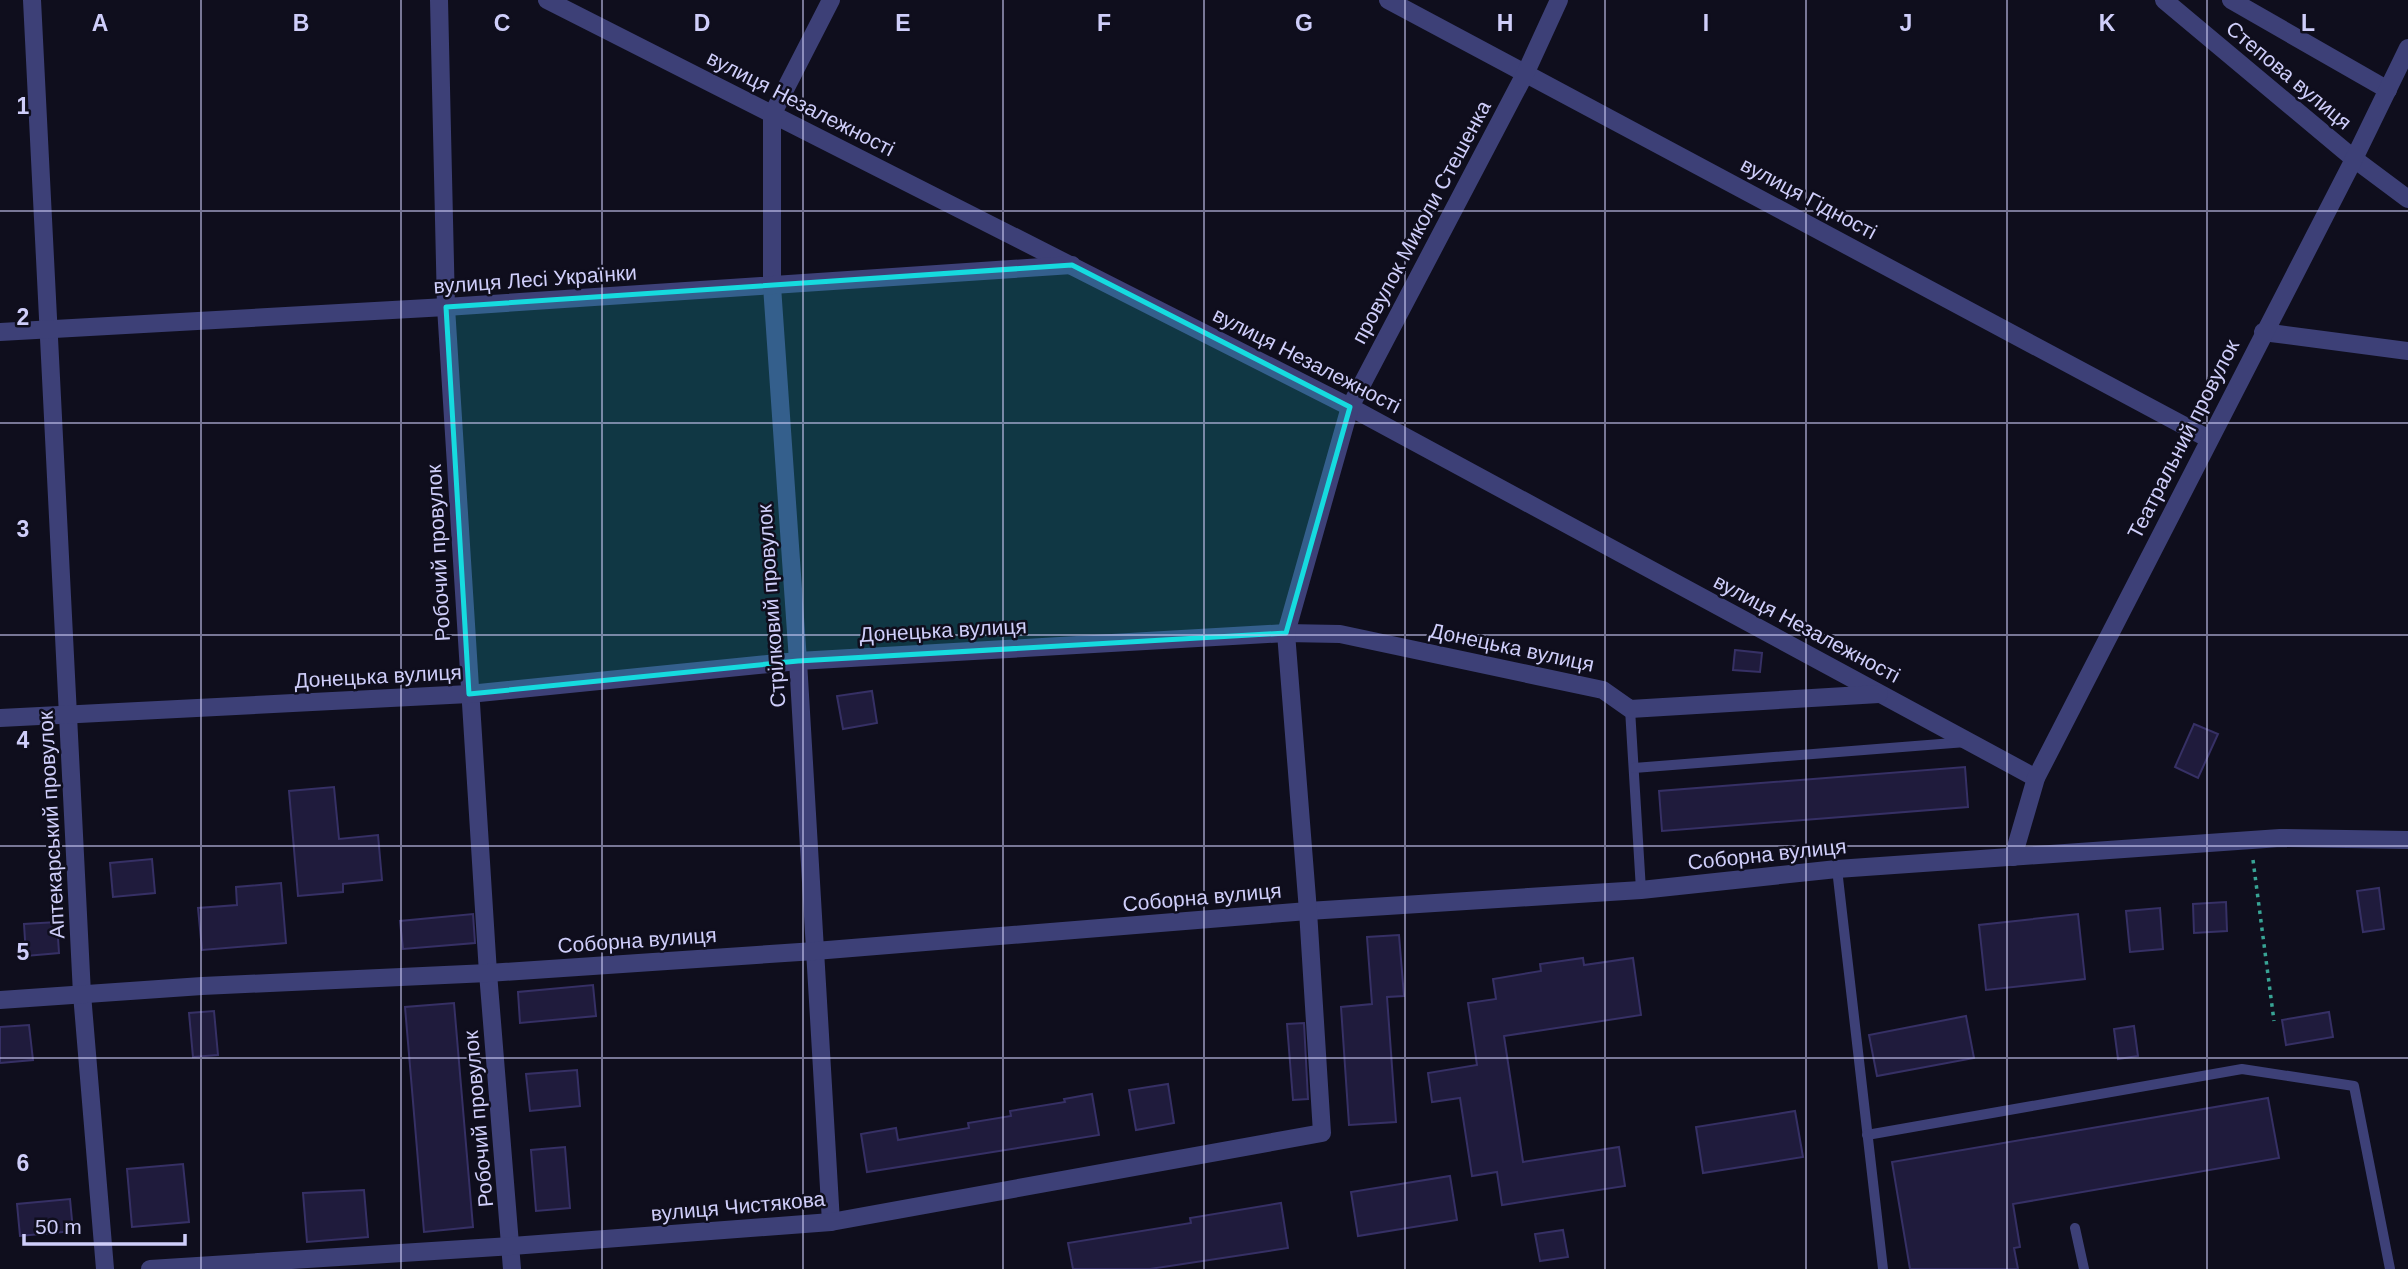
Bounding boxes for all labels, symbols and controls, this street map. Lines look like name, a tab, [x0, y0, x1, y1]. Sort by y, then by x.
text: A	[92, 10, 108, 36]
text: B	[293, 10, 309, 36]
text: C	[494, 10, 510, 36]
text: D	[694, 10, 710, 36]
text: E	[895, 10, 911, 36]
text: F	[1097, 10, 1111, 36]
text: G	[1295, 10, 1313, 36]
text: H	[1497, 10, 1513, 36]
text: I	[1703, 10, 1709, 36]
text: J	[1900, 10, 1912, 36]
text: K	[2099, 10, 2116, 36]
text: L	[2301, 10, 2315, 36]
street label: Степова вулиця	[2222, 16, 2356, 134]
street label: вулиця Незалежності	[703, 46, 899, 160]
text: 1	[17, 93, 30, 119]
street label: провулок Миколи Стешенка	[1347, 96, 1495, 347]
street label: вулиця Гідності	[1737, 153, 1881, 243]
street label: вулиця Лесі Українки	[433, 260, 637, 298]
street label: вулиця Незалежності	[1209, 303, 1405, 417]
text: 2	[17, 304, 29, 330]
street label: Театральний провулок	[2123, 335, 2244, 542]
street label: Робочий провулок	[422, 463, 454, 642]
street label: Стрілковий провулок	[752, 503, 790, 708]
text: 3	[17, 516, 29, 542]
street label: вулиця Незалежності	[1710, 569, 1904, 687]
street label: Донецька вулиця	[859, 614, 1027, 646]
street label: Донецька вулиця	[1428, 618, 1596, 676]
street label: Донецька вулиця	[294, 660, 462, 692]
street label: Аптекарський провулок	[34, 710, 68, 940]
text: 4	[17, 727, 30, 753]
street label: Соборна вулиця	[1687, 834, 1847, 874]
street label: Соборна вулиця	[1122, 879, 1282, 915]
street label: Соборна вулиця	[557, 923, 717, 957]
text: 5	[17, 939, 30, 965]
street label: Робочий провулок	[459, 1029, 497, 1208]
text: 6	[17, 1150, 29, 1176]
street label: вулиця Чистякова	[650, 1187, 826, 1225]
scale bar	[24, 1202, 186, 1246]
text: 50 m	[35, 1215, 82, 1238]

